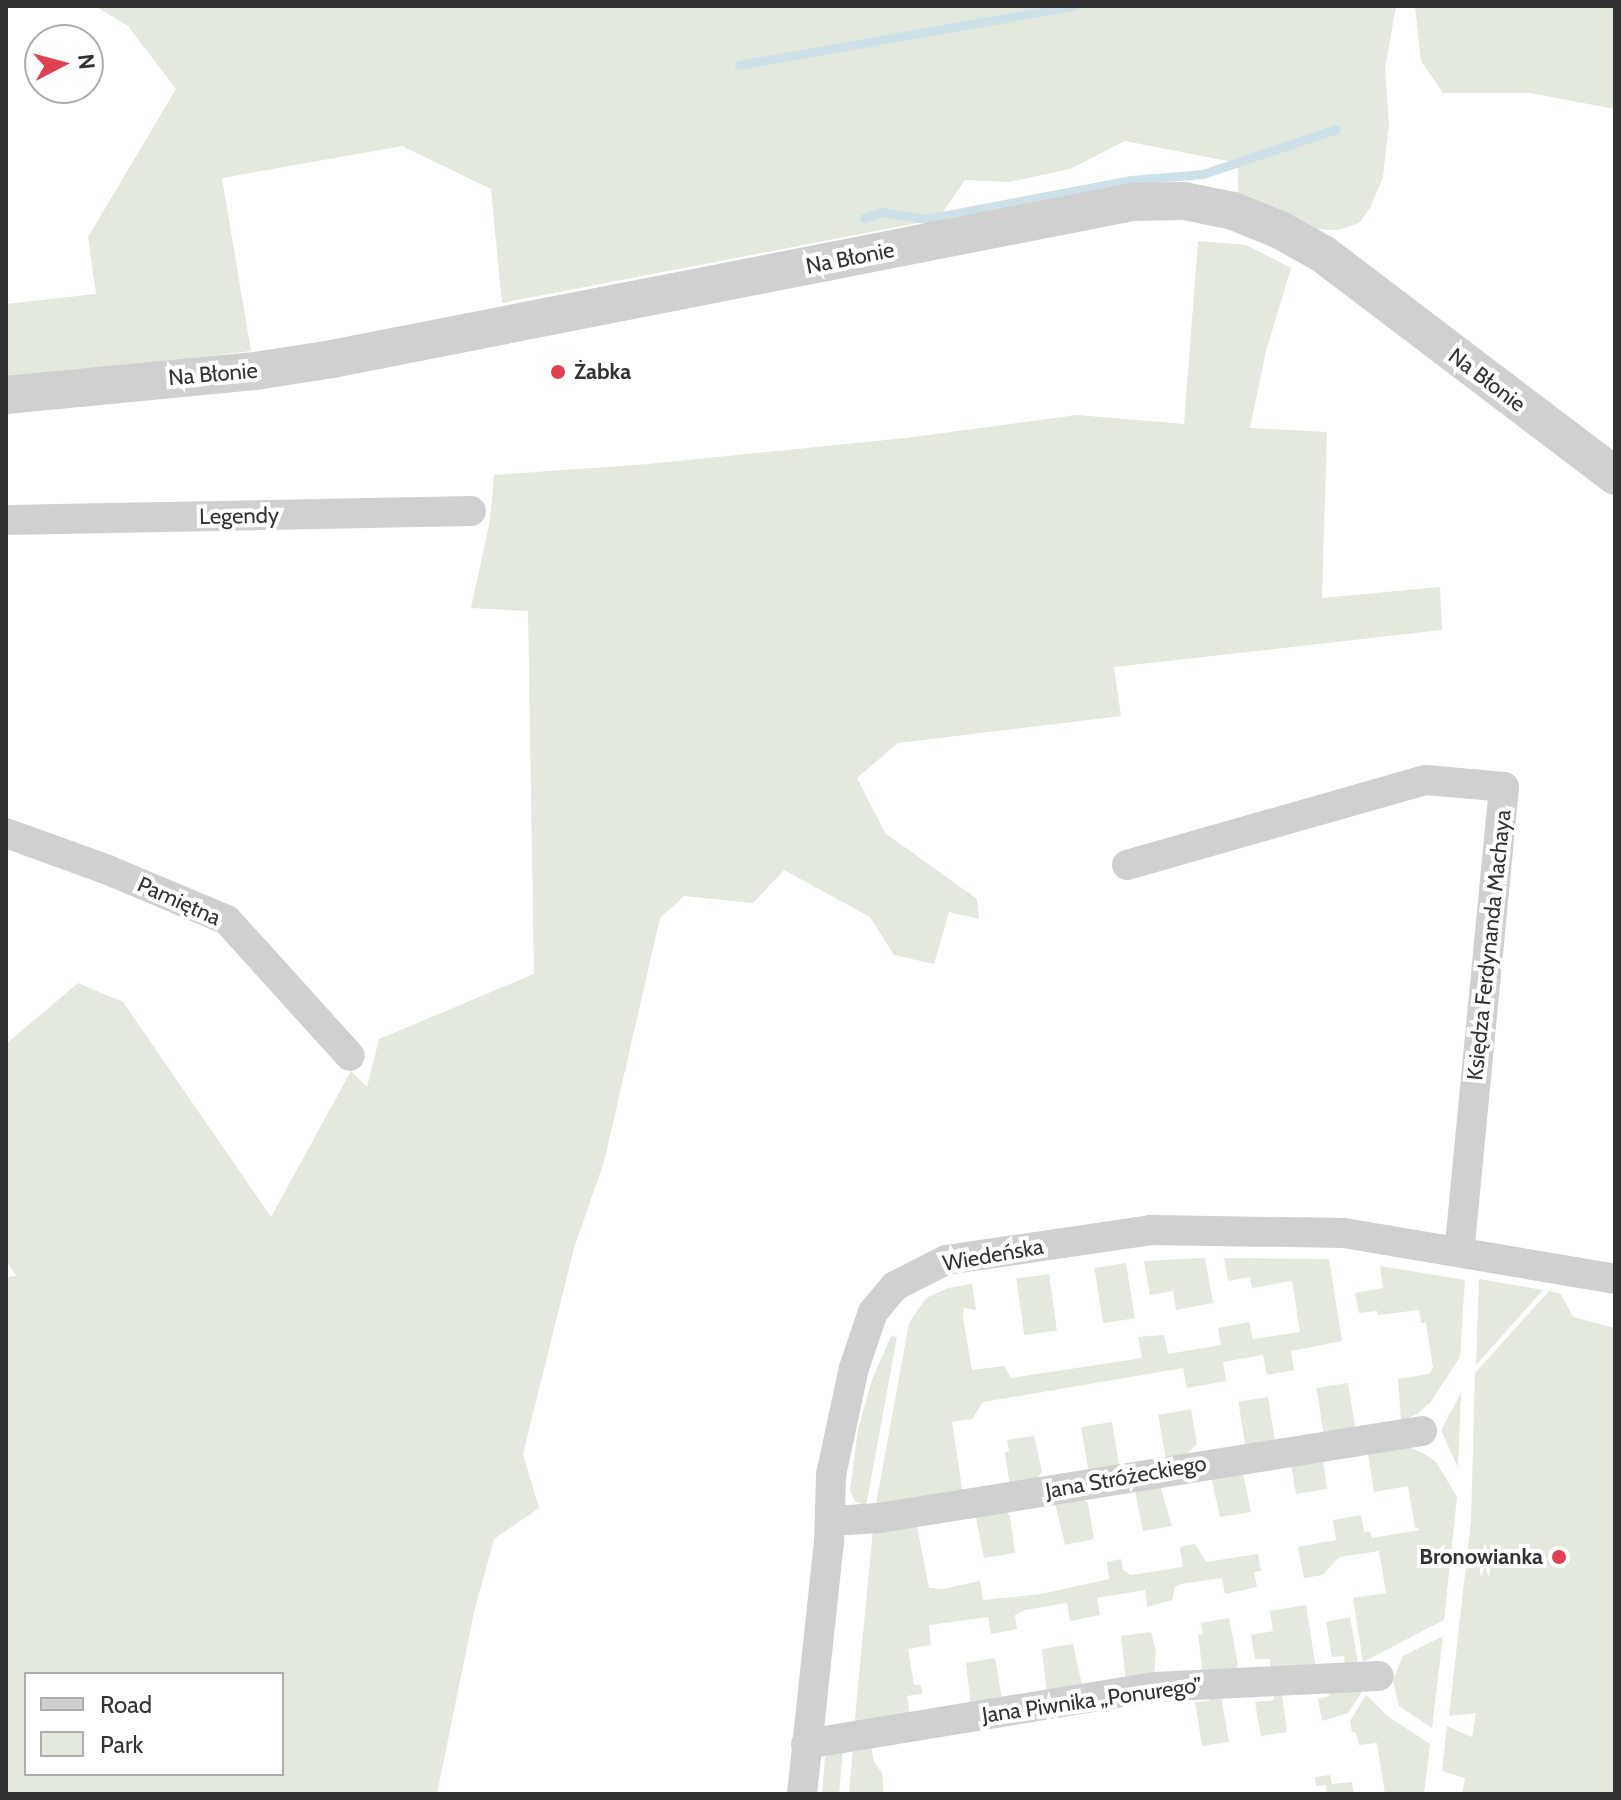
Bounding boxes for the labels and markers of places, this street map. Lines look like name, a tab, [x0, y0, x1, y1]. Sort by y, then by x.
place label: Żabka	[574, 359, 631, 385]
marker: Żabka	[549, 363, 567, 381]
place label: Bronowianka	[1419, 1544, 1543, 1570]
marker: Bronowianka	[1550, 1548, 1568, 1566]

